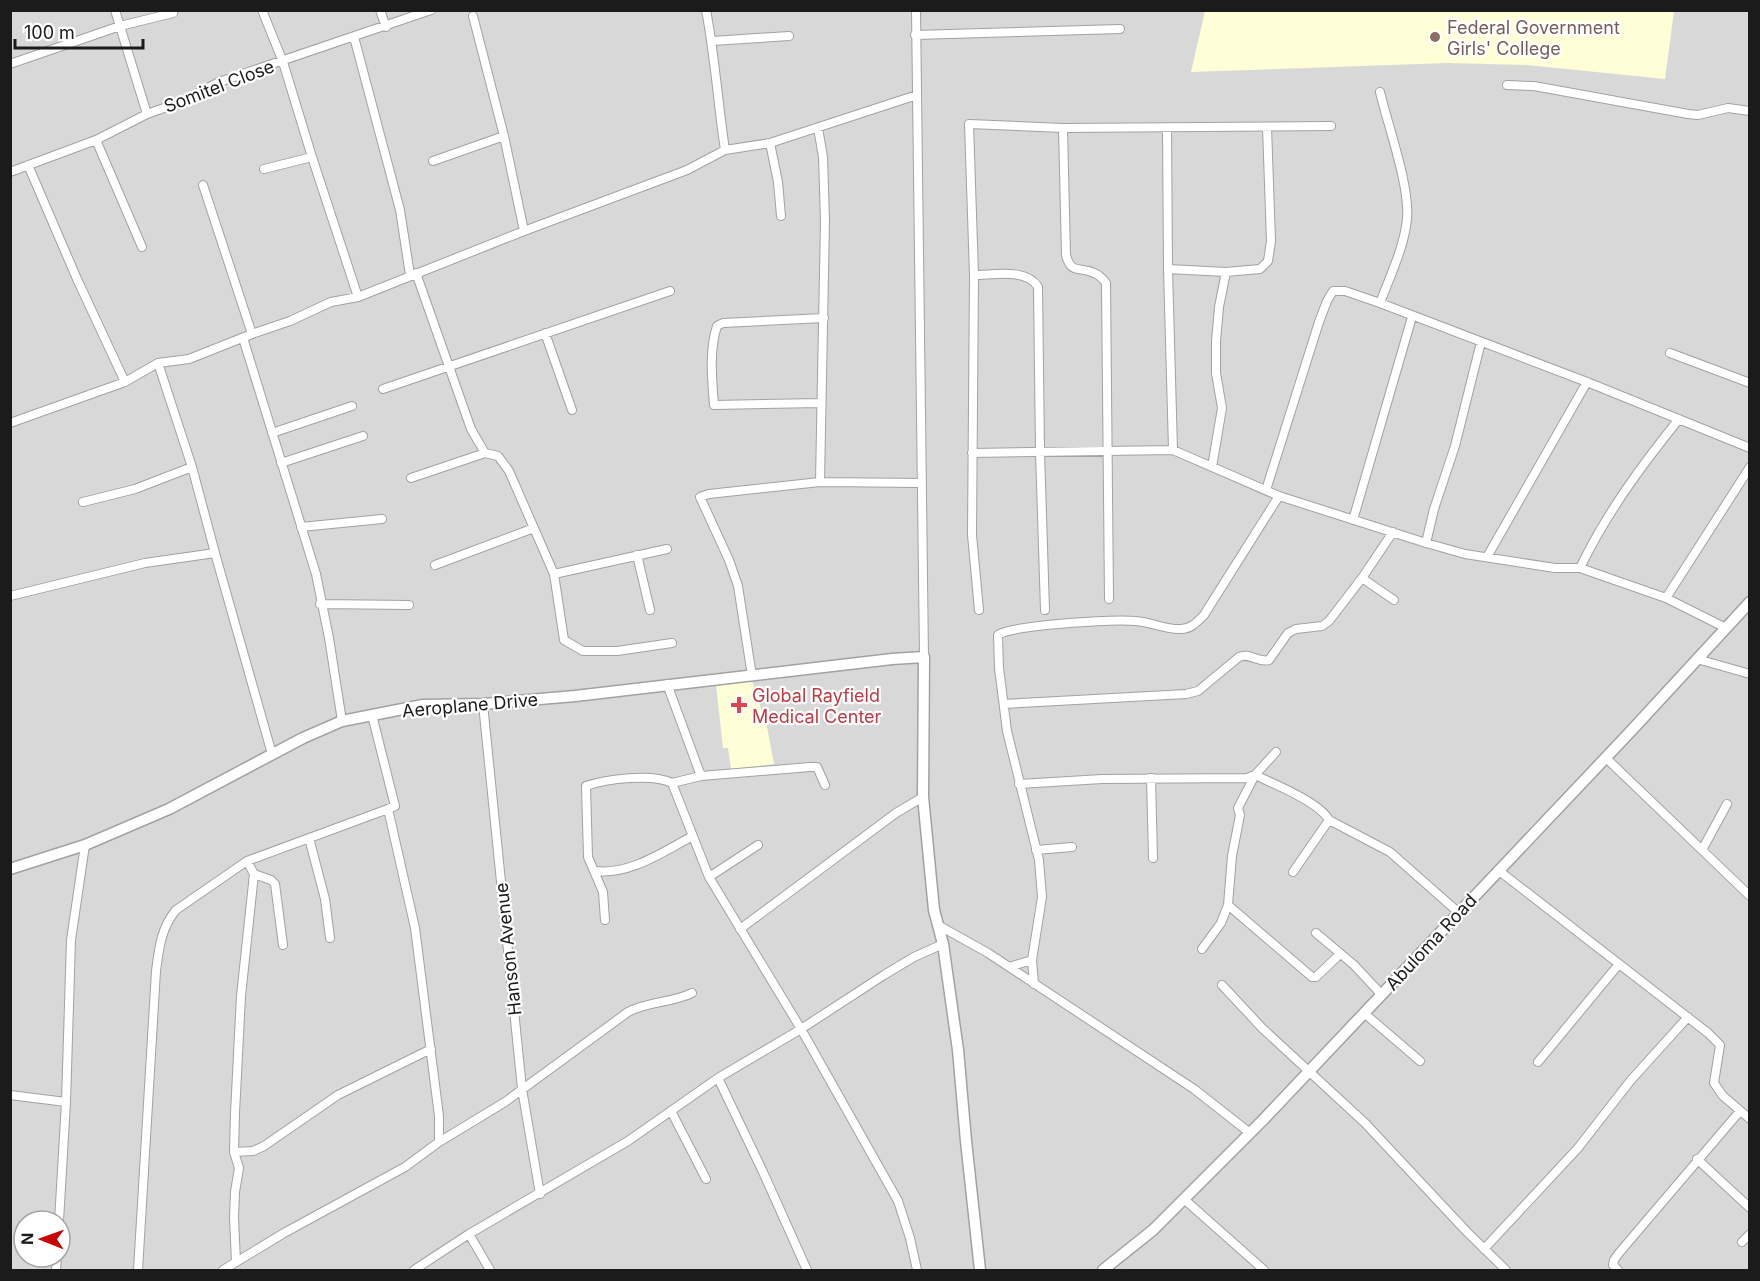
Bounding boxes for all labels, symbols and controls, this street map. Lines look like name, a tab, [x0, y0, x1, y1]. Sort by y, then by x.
scale bar	[15, 12, 142, 50]
place label: Federal Government Girls' College	[1447, 17, 1620, 59]
text: 100 m	[24, 22, 75, 43]
marker: Federal Government Girls' College	[1428, 30, 1442, 44]
street label: Somitel Close	[161, 55, 277, 117]
place label: Global Rayfield Medical Center	[752, 685, 882, 727]
street label: Aeroplane Drive	[401, 689, 539, 721]
marker: Global Rayfield Medical Center	[730, 696, 748, 714]
street label: Hanson Avenue	[491, 882, 525, 1016]
street label: Abuloma Road	[1381, 890, 1481, 994]
north arrow	[12, 1209, 72, 1269]
text: N	[17, 1232, 37, 1245]

